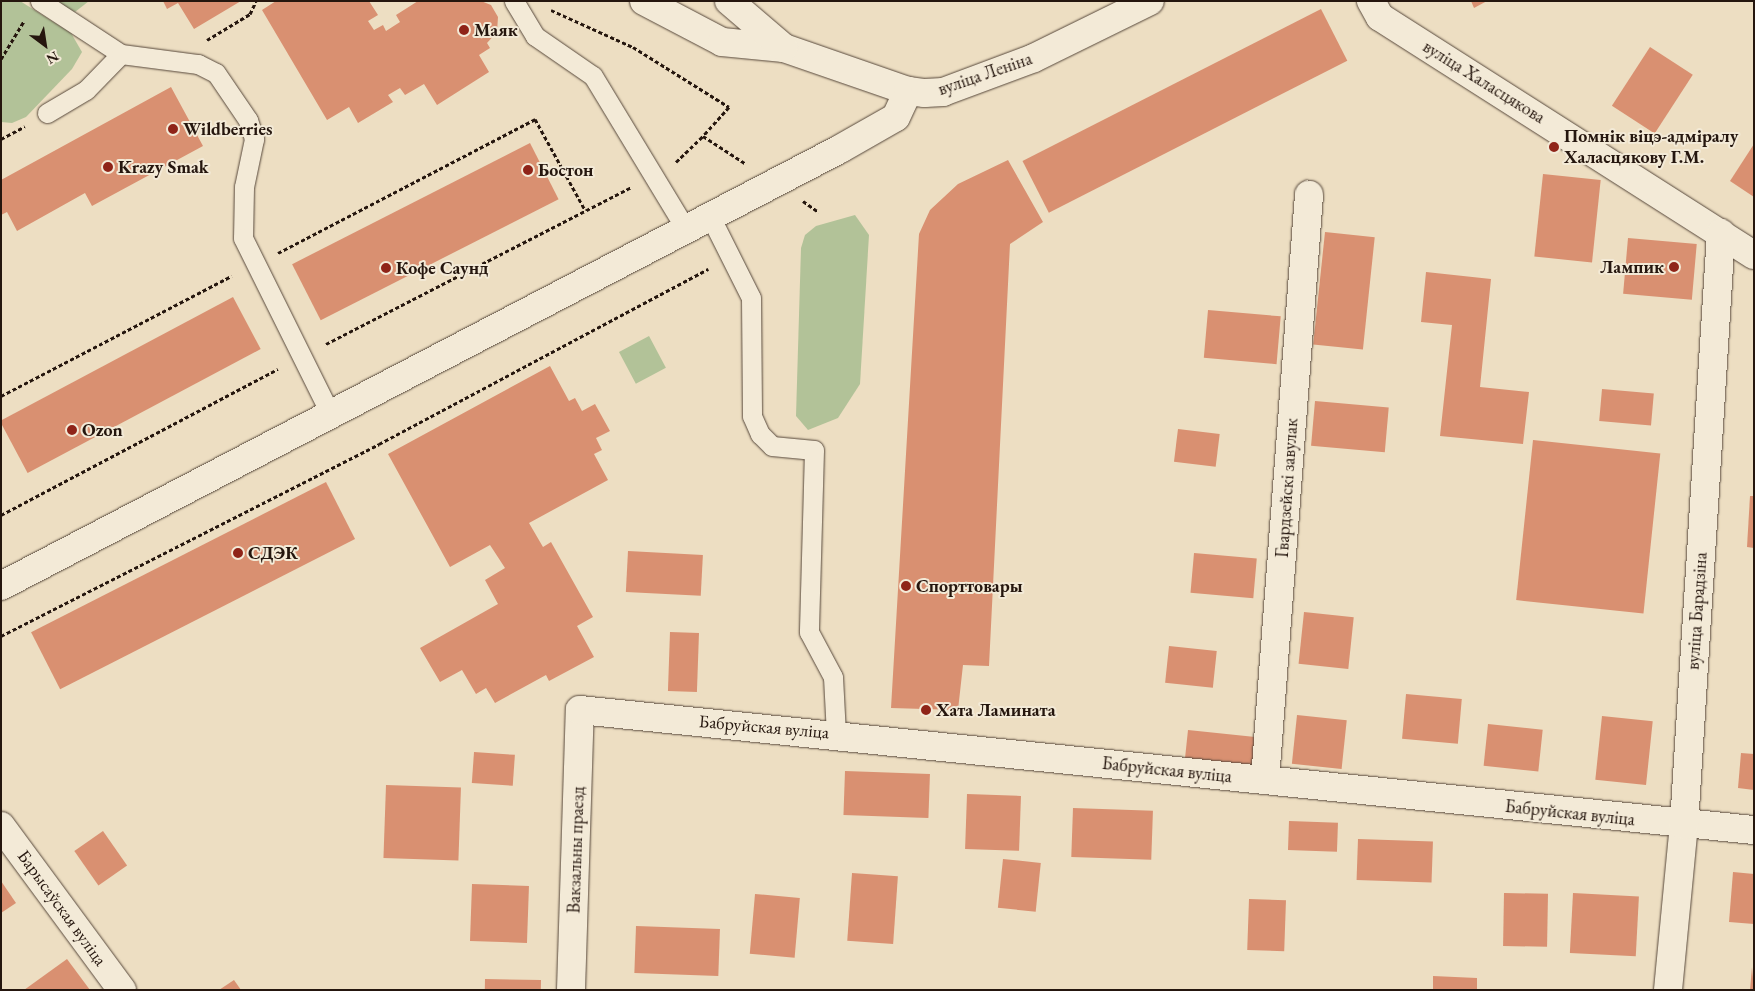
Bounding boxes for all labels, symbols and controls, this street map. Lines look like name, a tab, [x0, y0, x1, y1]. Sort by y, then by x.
place label: Маяк	[474, 19, 518, 41]
north arrow	[20, 20, 70, 70]
marker: Маяк	[458, 24, 470, 36]
street label: вуліца Халасцякова	[1419, 36, 1549, 128]
text: N	[43, 47, 62, 68]
street label: вуліца Леніна	[935, 48, 1035, 100]
place label: Wildberries	[183, 118, 272, 140]
marker: Wildberries	[167, 123, 179, 135]
place label: Помнік віцэ-адміралу Халасцякову Г.М.	[1564, 126, 1738, 168]
marker: Помнік віцэ-адміралу Халасцякову Г.М.	[1548, 141, 1560, 153]
place label: Krazy Smak	[118, 156, 209, 178]
place label: Бостон	[538, 159, 593, 181]
marker: Krazy Smak	[102, 161, 114, 173]
marker: Бостон	[522, 164, 534, 176]
place label: Лампик	[1600, 256, 1664, 278]
place label: Кофе Саунд	[396, 257, 489, 279]
marker: Лампик	[1668, 261, 1680, 273]
marker: Кофе Саунд	[380, 262, 392, 274]
street label: Гвардзейскі завулак	[1271, 418, 1303, 558]
place label: Ozon	[82, 419, 123, 441]
marker: Ozon	[66, 424, 78, 436]
place label: СДЭК	[248, 542, 298, 564]
marker: СДЭК	[232, 547, 244, 559]
street label: вуліца Барадзіна	[1682, 551, 1712, 671]
place label: Спорттовары	[916, 575, 1023, 597]
marker: Спорттовары	[900, 580, 912, 592]
place label: Хата Ламината	[936, 699, 1056, 721]
marker: Хата Ламината	[920, 704, 932, 716]
street label: Бабруйская вуліца	[698, 711, 830, 743]
street label: Бабруйская вуліца	[1101, 752, 1233, 788]
street label: Вакзальны праезд	[563, 786, 589, 914]
street label: Бабруйская вуліца	[1504, 795, 1636, 831]
street label: Барысаўская вуліца	[13, 846, 111, 970]

